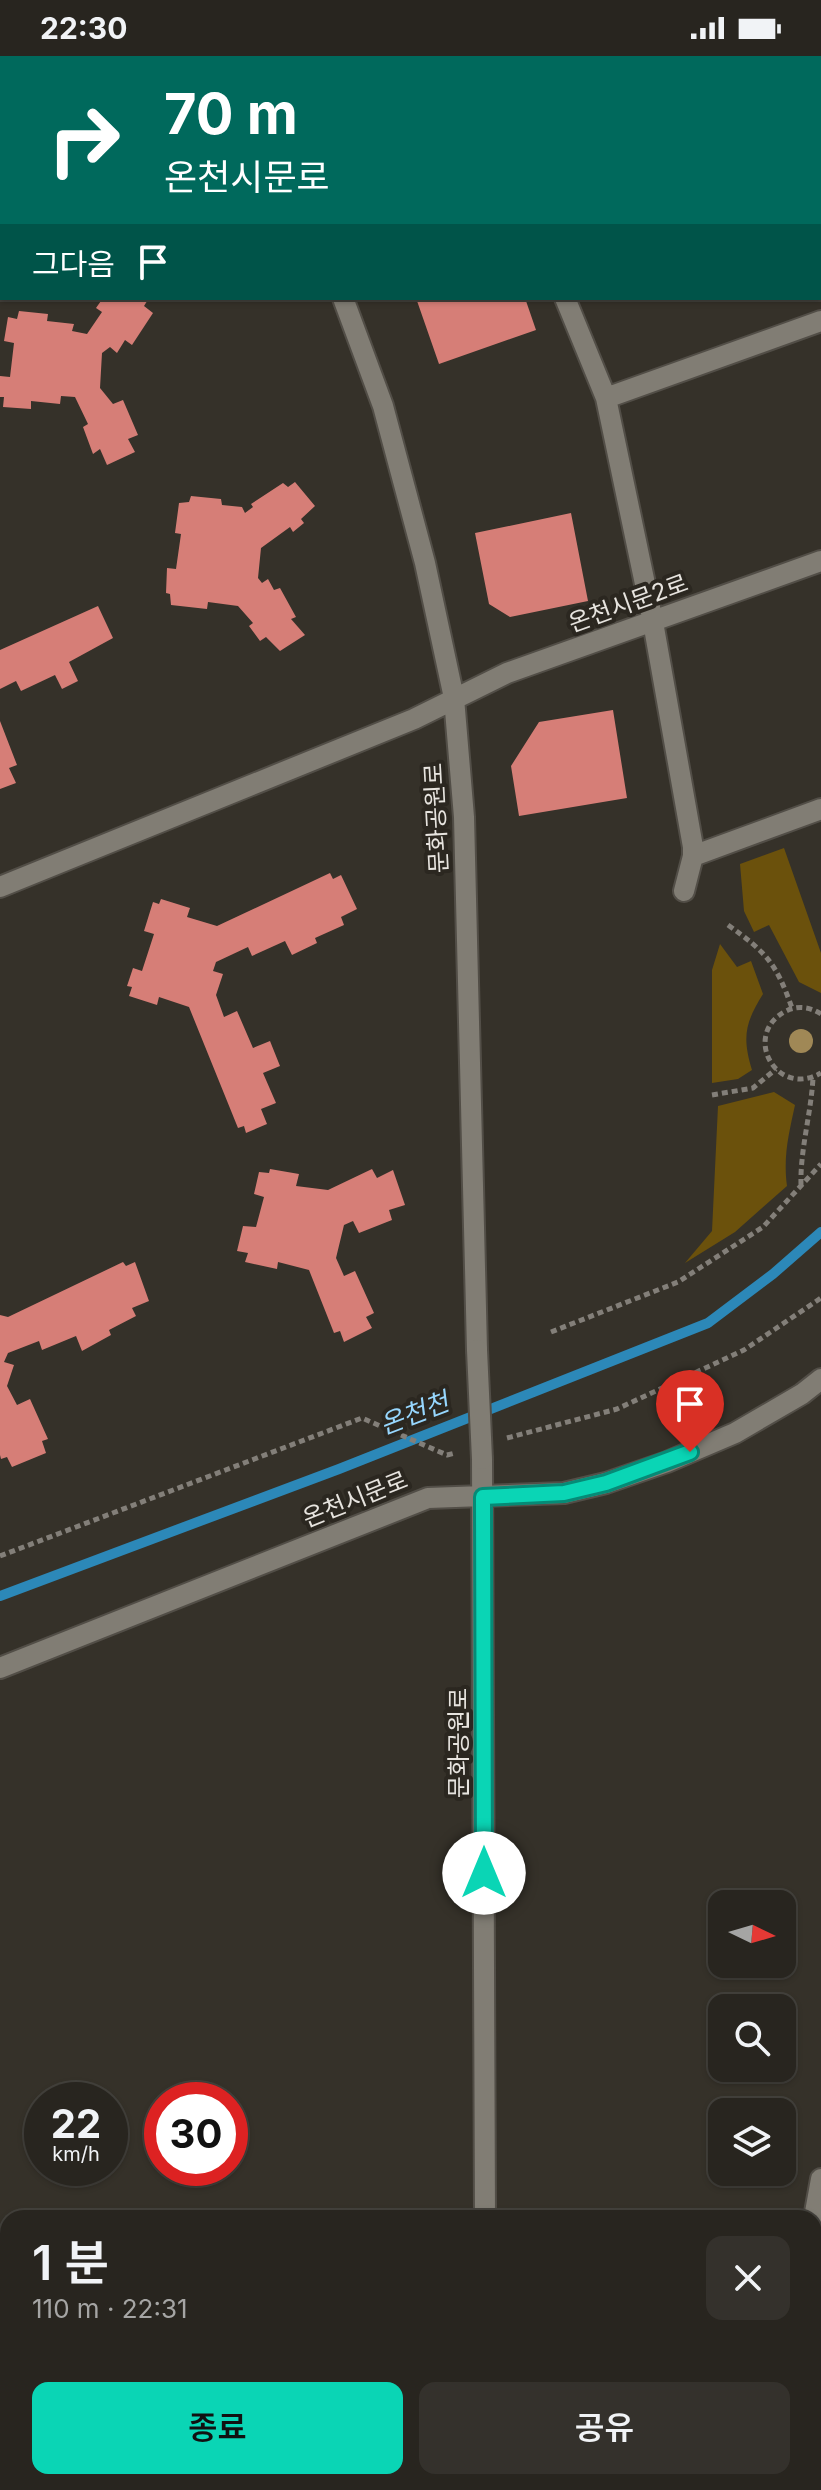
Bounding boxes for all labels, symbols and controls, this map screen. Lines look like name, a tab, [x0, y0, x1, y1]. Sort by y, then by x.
text: 22:30	[40, 10, 127, 46]
text: 70 m	[164, 80, 298, 148]
icon: right	[32, 88, 136, 192]
text: 온천시문로	[164, 155, 330, 199]
icon: arrive	[131, 240, 175, 284]
text: 그다음	[32, 246, 115, 282]
street label: 온천시문2로	[564, 568, 692, 638]
street label: 문화공원로	[419, 762, 453, 874]
pin	[656, 1370, 724, 1452]
icon: arrive	[668, 1382, 712, 1426]
water label: 온천천	[375, 1385, 456, 1440]
street label: 온천시문로	[298, 1465, 412, 1533]
street label: 문화공원로	[444, 1688, 473, 1798]
position arrow	[442, 1831, 526, 1915]
north arrow	[708, 1890, 796, 1978]
map controls	[708, 1890, 796, 2186]
button: search	[708, 1994, 796, 2082]
speed limit sign: 30	[144, 2082, 248, 2186]
button: layers	[708, 2098, 796, 2186]
text: 22	[51, 2099, 101, 2148]
text: km/h	[52, 2142, 100, 2166]
text: 1 분	[32, 2233, 109, 2292]
button: close	[706, 2236, 790, 2320]
text: 110 m · 22:31	[32, 2293, 188, 2324]
button: 종료	[32, 2382, 403, 2474]
button: 공유	[419, 2382, 790, 2474]

